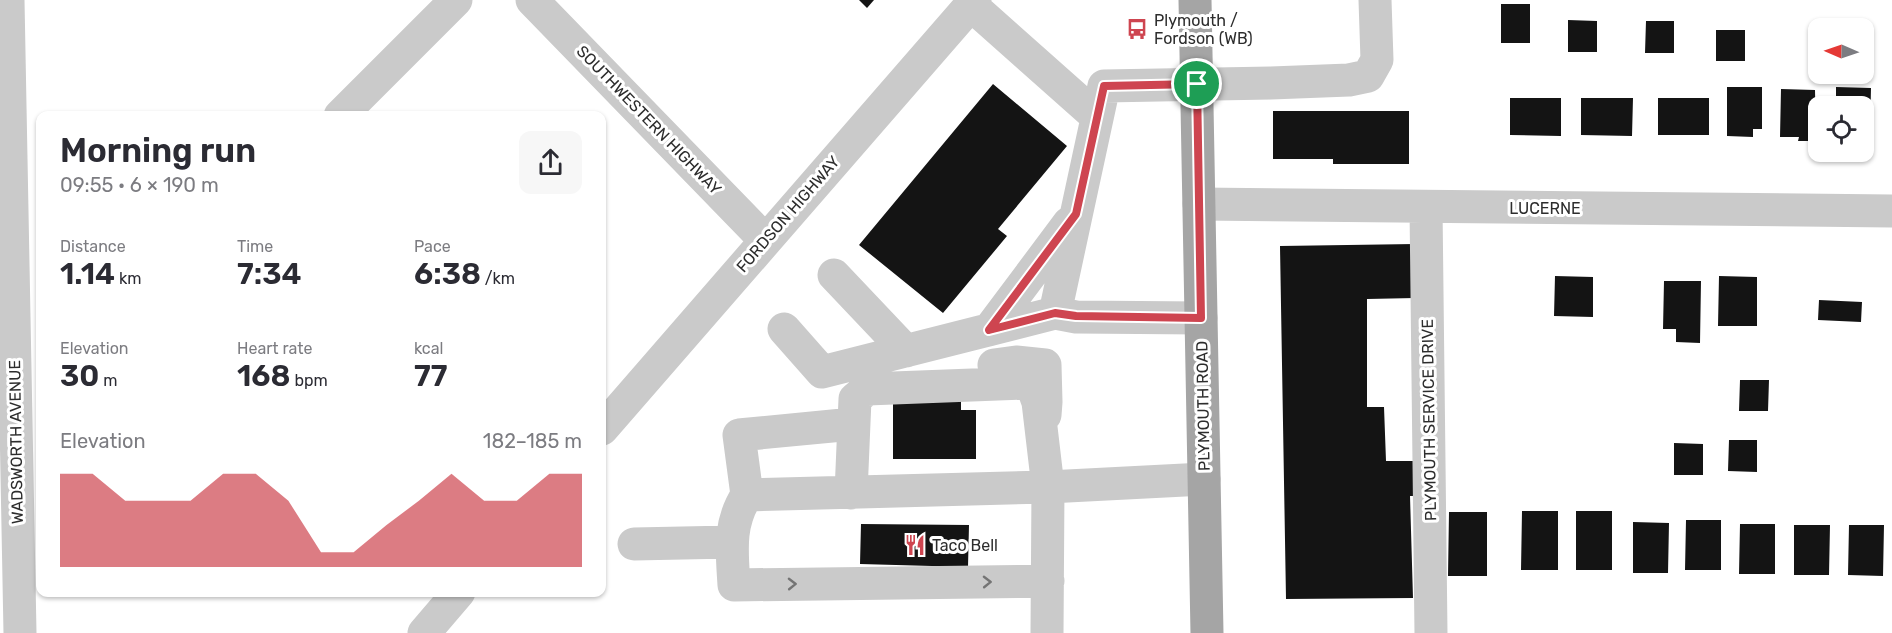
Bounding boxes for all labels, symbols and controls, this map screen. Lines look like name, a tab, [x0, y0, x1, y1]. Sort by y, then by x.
place label: Plymouth / Fordson (WB)	[1154, 11, 1253, 48]
bus stop icon: Plymouth / Fordson (WB)	[1125, 17, 1149, 41]
north arrow	[1808, 18, 1874, 84]
map controls	[1808, 18, 1874, 162]
street label: SOUTHWESTERN HIGHWAY	[573, 41, 725, 199]
pin	[1171, 58, 1222, 109]
icon: arrive	[1180, 67, 1213, 100]
button: locate	[1808, 96, 1874, 162]
text: Morning run	[60, 131, 256, 170]
button: share	[519, 131, 582, 194]
street label: FORDSON HIGHWAY	[732, 152, 844, 276]
text: 09:55 · 6 × 190 m	[60, 173, 219, 197]
street label: LUCERNE	[1509, 199, 1581, 218]
text: Distance	[60, 237, 126, 256]
text: Time	[237, 237, 273, 256]
text: Pace	[414, 237, 451, 256]
text: 1.14	[60, 256, 115, 292]
text: 7:34	[237, 256, 302, 292]
text: 6:38	[414, 256, 481, 292]
text: km	[115, 269, 141, 288]
text: /km	[481, 269, 515, 288]
street label: PLYMOUTH SERVICE DRIVE	[1418, 319, 1440, 521]
text: Elevation	[60, 339, 129, 358]
text: Heart rate	[237, 339, 312, 358]
text: kcal	[414, 339, 443, 358]
street label: PLYMOUTH ROAD	[1192, 341, 1214, 471]
text: 30	[60, 358, 99, 394]
text: 168	[237, 358, 291, 394]
text: 77	[414, 358, 447, 394]
street label: WADSWORTH AVENUE	[5, 360, 27, 524]
text: m	[99, 371, 118, 390]
text: bpm	[291, 371, 328, 390]
text: Elevation	[60, 429, 146, 453]
text: 182–185 m	[483, 429, 582, 453]
restaurant icon: Taco Bell	[903, 533, 927, 557]
place label: Taco Bell	[932, 536, 998, 555]
one-way arrow	[983, 576, 992, 588]
one-way arrow	[788, 578, 797, 590]

